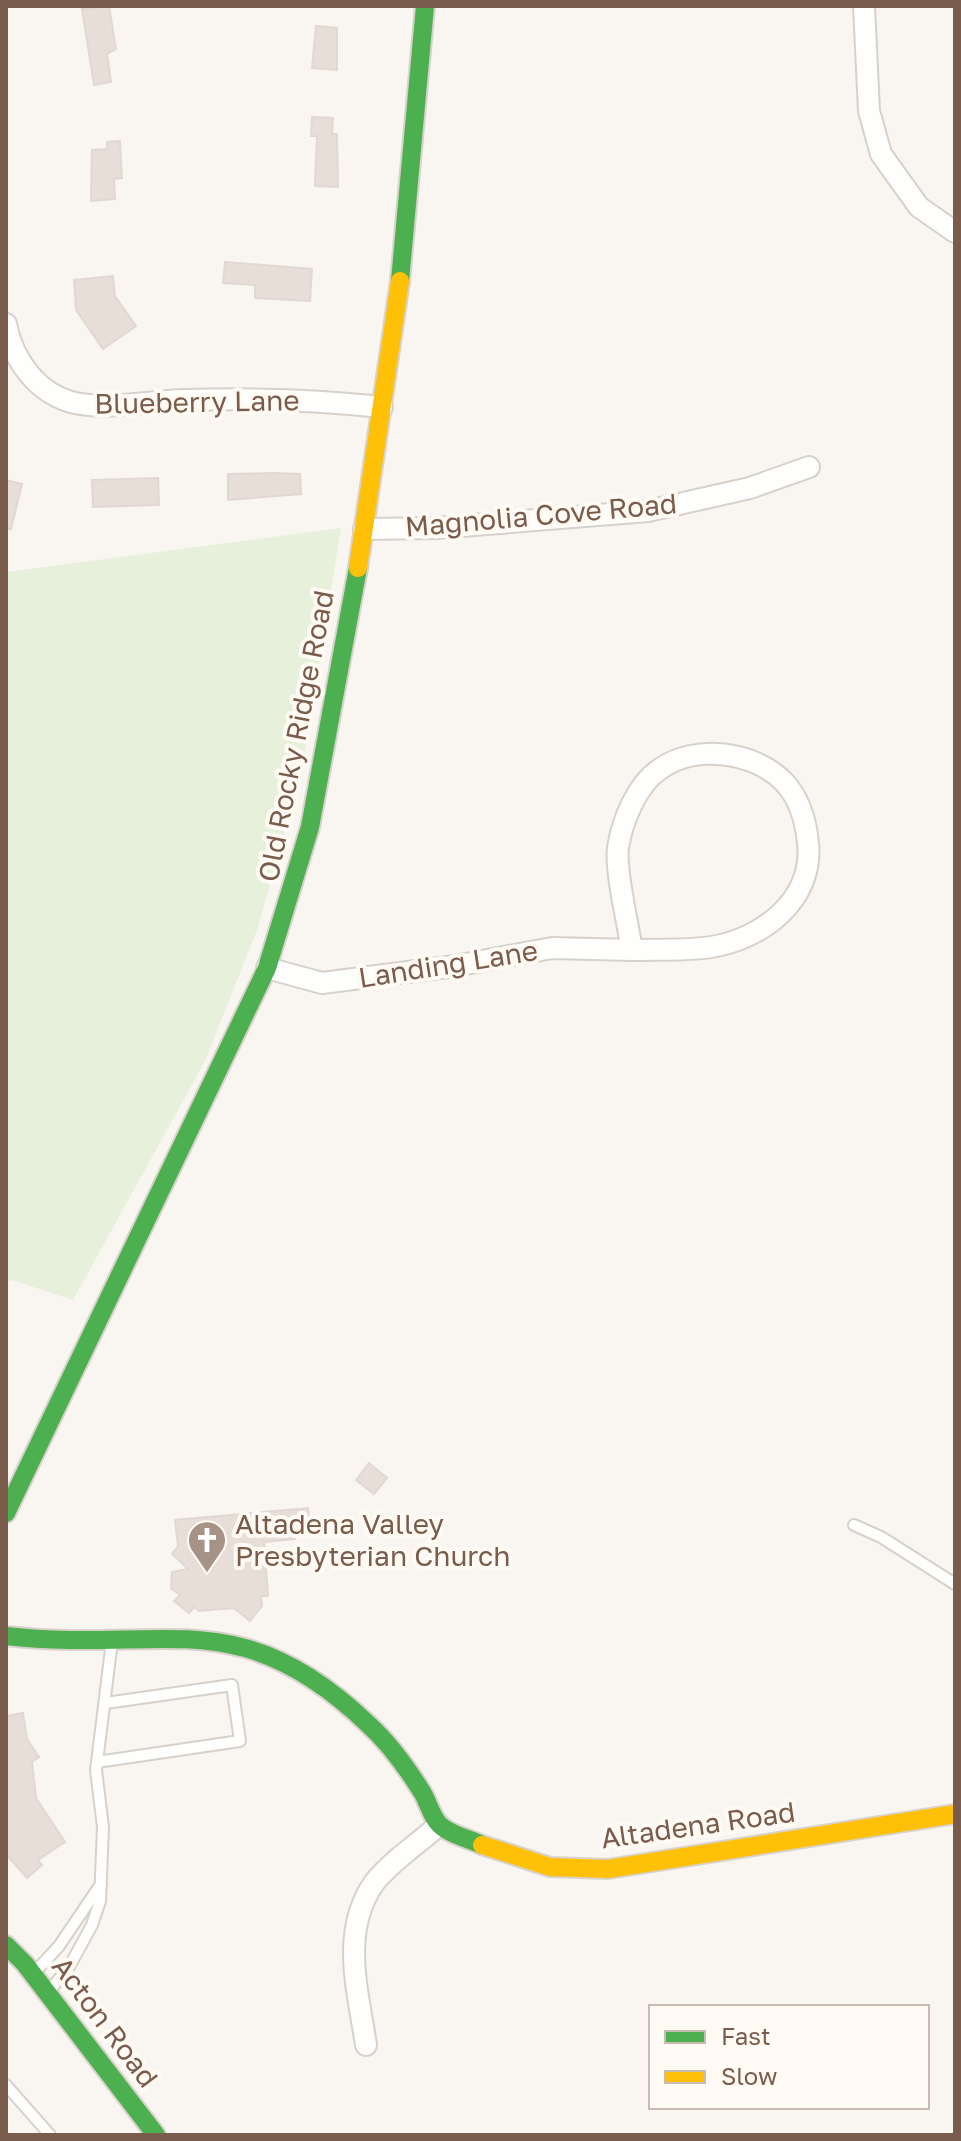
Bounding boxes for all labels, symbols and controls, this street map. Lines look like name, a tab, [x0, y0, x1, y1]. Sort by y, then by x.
street label: Blueberry Lane	[94, 383, 300, 420]
street label: Magnolia Cove Road	[404, 486, 678, 543]
street label: Old Rocky Ridge Road	[251, 587, 340, 884]
street label: Landing Lane	[356, 933, 540, 994]
place label: Altadena Valley Presbyterian Church	[235, 1507, 510, 1572]
church icon: Altadena Valley Presbyterian Church	[186, 1519, 228, 1574]
street label: Altadena Road	[599, 1795, 797, 1854]
street label: Acton Road	[46, 1950, 165, 2093]
legend	[649, 2005, 929, 2109]
text: Fast	[721, 2021, 771, 2050]
text: Slow	[721, 2061, 777, 2090]

